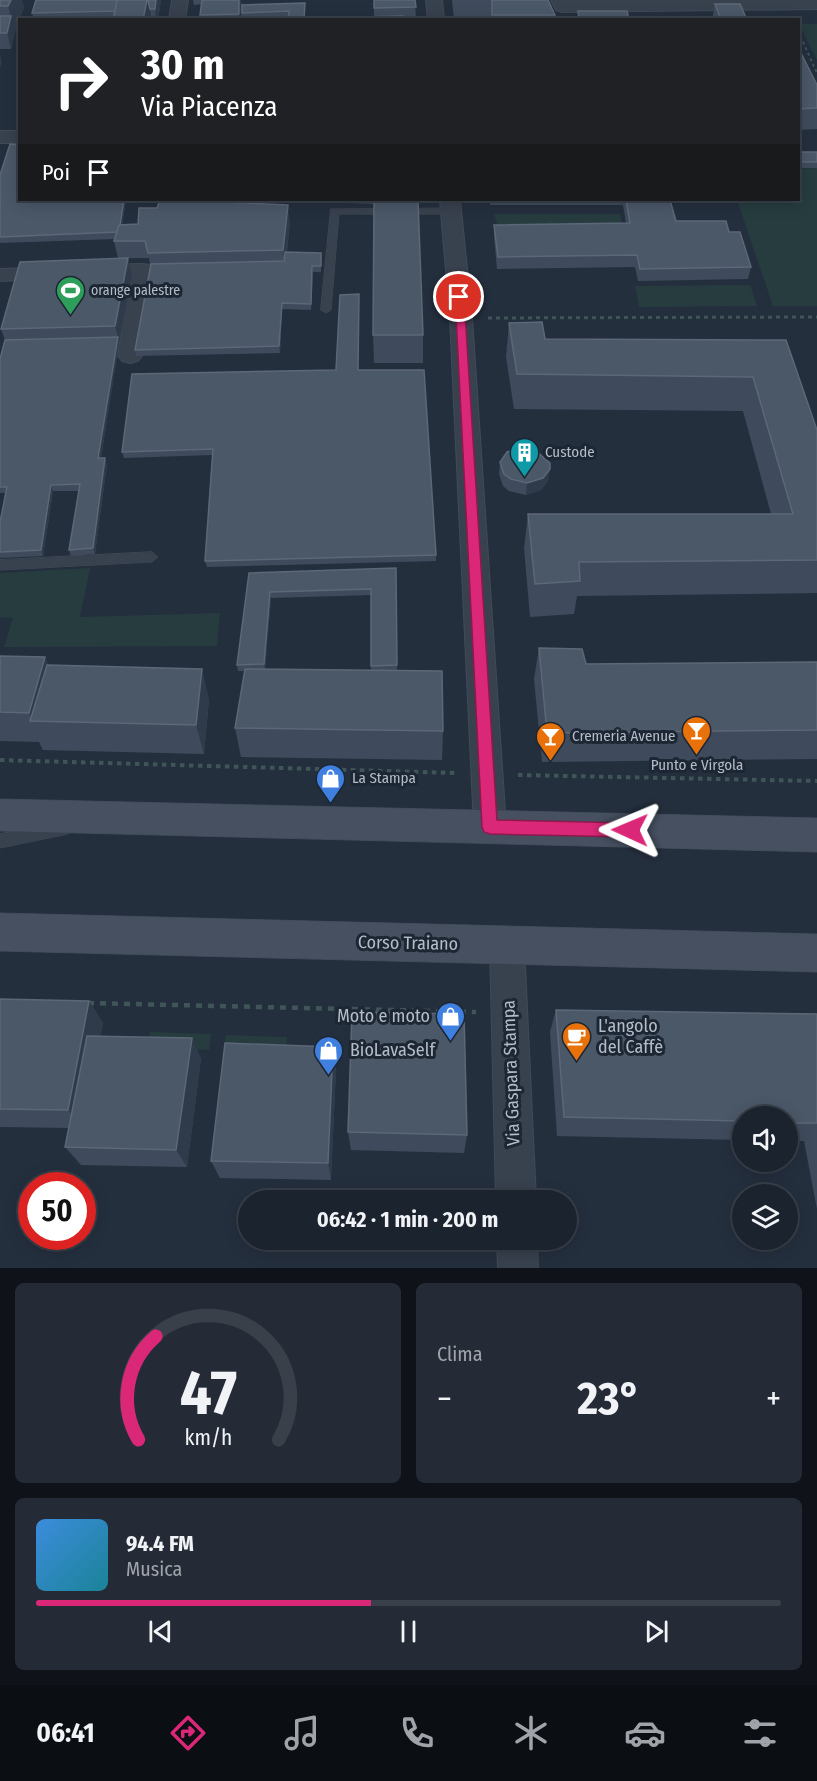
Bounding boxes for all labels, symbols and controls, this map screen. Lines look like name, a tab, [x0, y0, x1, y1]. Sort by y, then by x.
text: 30 m	[141, 40, 225, 90]
icon: right	[42, 42, 120, 120]
text: Via Piacenza	[141, 91, 277, 123]
icon: arrive	[82, 156, 115, 189]
text: Poi	[42, 159, 70, 186]
pin	[433, 271, 484, 322]
sports icon: orange palestre	[54, 274, 86, 316]
icon: arrive	[442, 280, 475, 313]
place label: orange palestre	[91, 282, 180, 299]
building icon: Custode	[508, 436, 540, 478]
place label: Custode	[545, 443, 595, 461]
bar icon: Punto e Virgola	[681, 714, 713, 756]
bar icon: Cremeria Avenue	[535, 720, 567, 762]
place label: Cremeria Avenue	[572, 727, 676, 745]
place label: Punto e Virgola	[651, 756, 743, 774]
shop icon: La Stampa	[315, 762, 347, 804]
place label: La Stampa	[352, 769, 416, 787]
position arrow	[598, 798, 662, 862]
street label: Corso Traiano	[358, 931, 458, 955]
street label: Via Gaspara Stampa	[497, 999, 525, 1146]
shop icon: Moto e moto	[435, 1000, 467, 1042]
place label: Moto e moto	[337, 1005, 430, 1027]
place label: L'angolo del Caffè	[598, 1015, 663, 1058]
cafe icon: L'angolo del Caffè	[561, 1020, 593, 1062]
shop icon: BioLavaSelf	[313, 1034, 345, 1076]
place label: BioLavaSelf	[350, 1039, 436, 1061]
map controls	[732, 1106, 798, 1250]
button: sound	[732, 1106, 798, 1172]
speed limit sign: 50	[18, 1172, 96, 1250]
button: layers	[732, 1184, 798, 1250]
text: 06:42 · 1 min · 200 m	[317, 1206, 498, 1233]
text: Clima	[437, 1342, 482, 1366]
text: 47	[179, 1356, 237, 1431]
text: 23°	[577, 1372, 641, 1426]
text: −	[437, 1379, 452, 1419]
text: +	[766, 1379, 781, 1419]
text: km/h	[184, 1425, 232, 1451]
text: 94.4 FM	[126, 1530, 194, 1557]
text: Musica	[126, 1557, 182, 1581]
icon: previous	[144, 1615, 177, 1648]
icon: pause	[392, 1615, 425, 1648]
icon: next	[640, 1615, 673, 1648]
icon: directions	[167, 1712, 209, 1754]
icon: music	[281, 1712, 323, 1754]
icon: phone	[396, 1712, 438, 1754]
icon: climate	[510, 1712, 552, 1754]
icon: car	[624, 1712, 666, 1754]
icon: filters	[739, 1712, 781, 1754]
text: 06:41	[36, 1717, 95, 1749]

